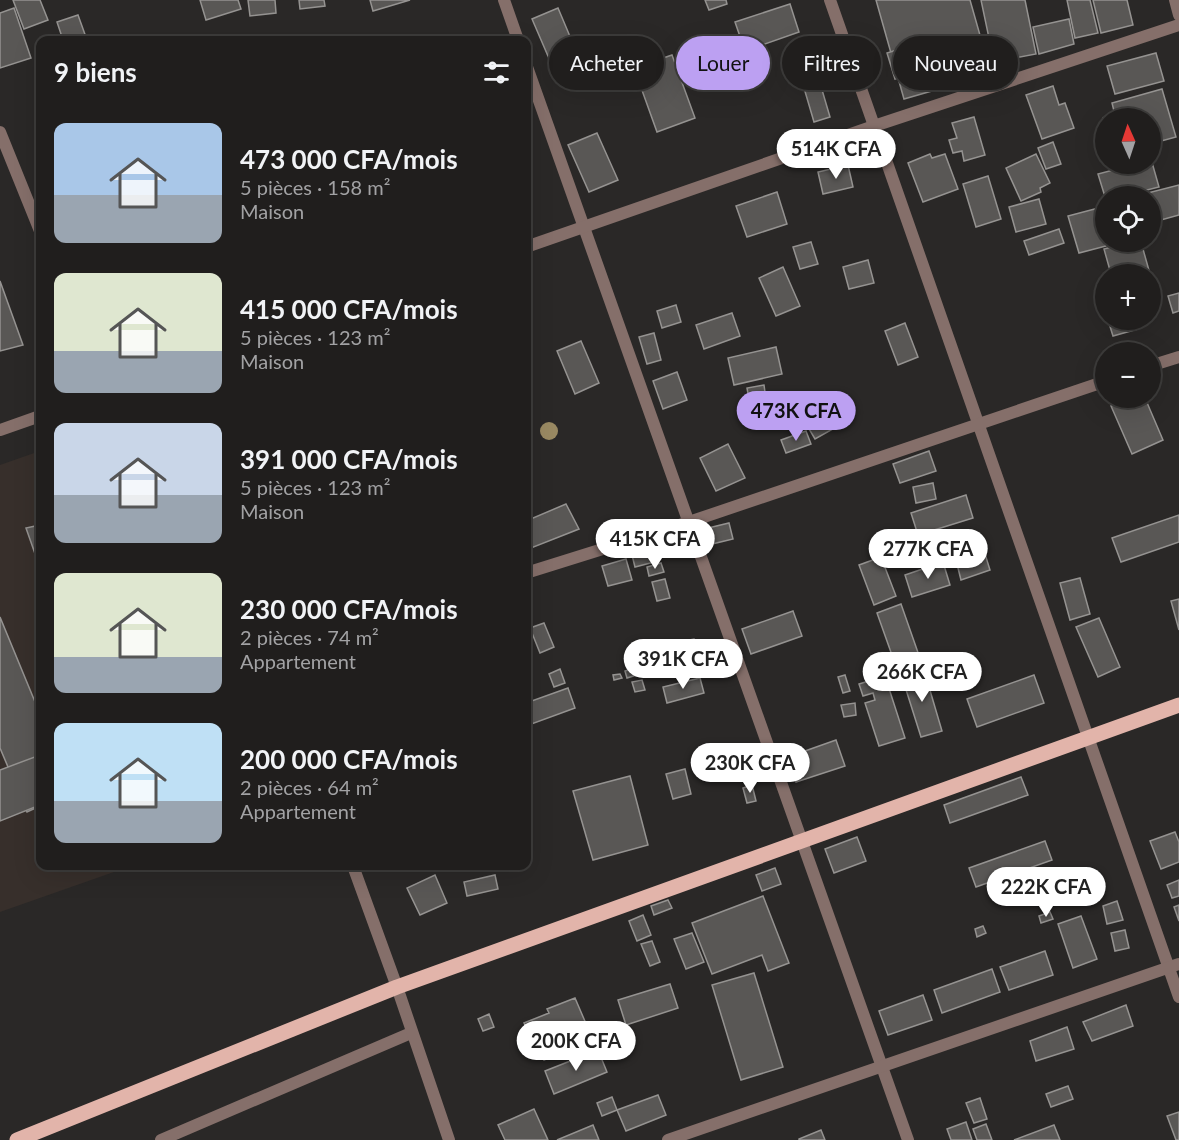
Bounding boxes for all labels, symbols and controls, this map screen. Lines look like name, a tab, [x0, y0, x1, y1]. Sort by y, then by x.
chip: Acheter	[549, 36, 664, 90]
chip: Louer	[676, 36, 770, 90]
chip: Filtres	[782, 36, 881, 90]
chip: Nouveau	[893, 36, 1018, 90]
text: 9 biens	[54, 56, 137, 88]
icon: filters	[480, 56, 513, 89]
north arrow	[1095, 108, 1161, 174]
map controls	[1095, 108, 1161, 408]
pin: 514K CFA	[774, 129, 898, 180]
text: 514K CFA	[791, 136, 881, 160]
text: 473 000 CFA/mois	[240, 143, 458, 175]
icon: home	[102, 147, 174, 219]
text: 5 pièces · 158 m²	[240, 175, 390, 199]
button: locate	[1095, 186, 1161, 252]
text: Maison	[240, 199, 304, 223]
button: +	[1095, 264, 1161, 330]
text: 415 000 CFA/mois	[240, 293, 458, 325]
icon: home	[102, 297, 174, 369]
text: 5 pièces · 123 m²	[240, 325, 390, 349]
button: −	[1095, 342, 1161, 408]
text: Maison	[240, 349, 304, 373]
pin: 473K CFA	[734, 391, 858, 442]
text: 473K CFA	[751, 398, 841, 422]
text: 391 000 CFA/mois	[240, 443, 458, 475]
icon: home	[102, 447, 174, 519]
text: 5 pièces · 123 m²	[240, 475, 390, 499]
text: Maison	[240, 499, 304, 523]
pin: 415K CFA	[593, 519, 717, 570]
text: 415K CFA	[610, 526, 700, 550]
pin: 277K CFA	[866, 529, 990, 580]
text: 277K CFA	[883, 536, 973, 560]
text: 230 000 CFA/mois	[240, 593, 458, 625]
icon: home	[102, 597, 174, 669]
text: 2 pièces · 74 m²	[240, 625, 379, 649]
pin: 391K CFA	[621, 639, 745, 690]
text: 391K CFA	[638, 646, 728, 670]
text: Appartement	[240, 649, 356, 673]
pin: 266K CFA	[860, 652, 984, 703]
text: 266K CFA	[877, 659, 967, 683]
text: 200 000 CFA/mois	[240, 743, 458, 775]
pin: 230K CFA	[688, 743, 812, 794]
icon: home	[102, 747, 174, 819]
text: 230K CFA	[705, 750, 795, 774]
text: 2 pièces · 64 m²	[240, 775, 379, 799]
text: Appartement	[240, 799, 356, 823]
pin: 222K CFA	[984, 867, 1108, 918]
text: 222K CFA	[1001, 874, 1091, 898]
pin: 200K CFA	[514, 1021, 638, 1072]
text: 200K CFA	[531, 1028, 621, 1052]

